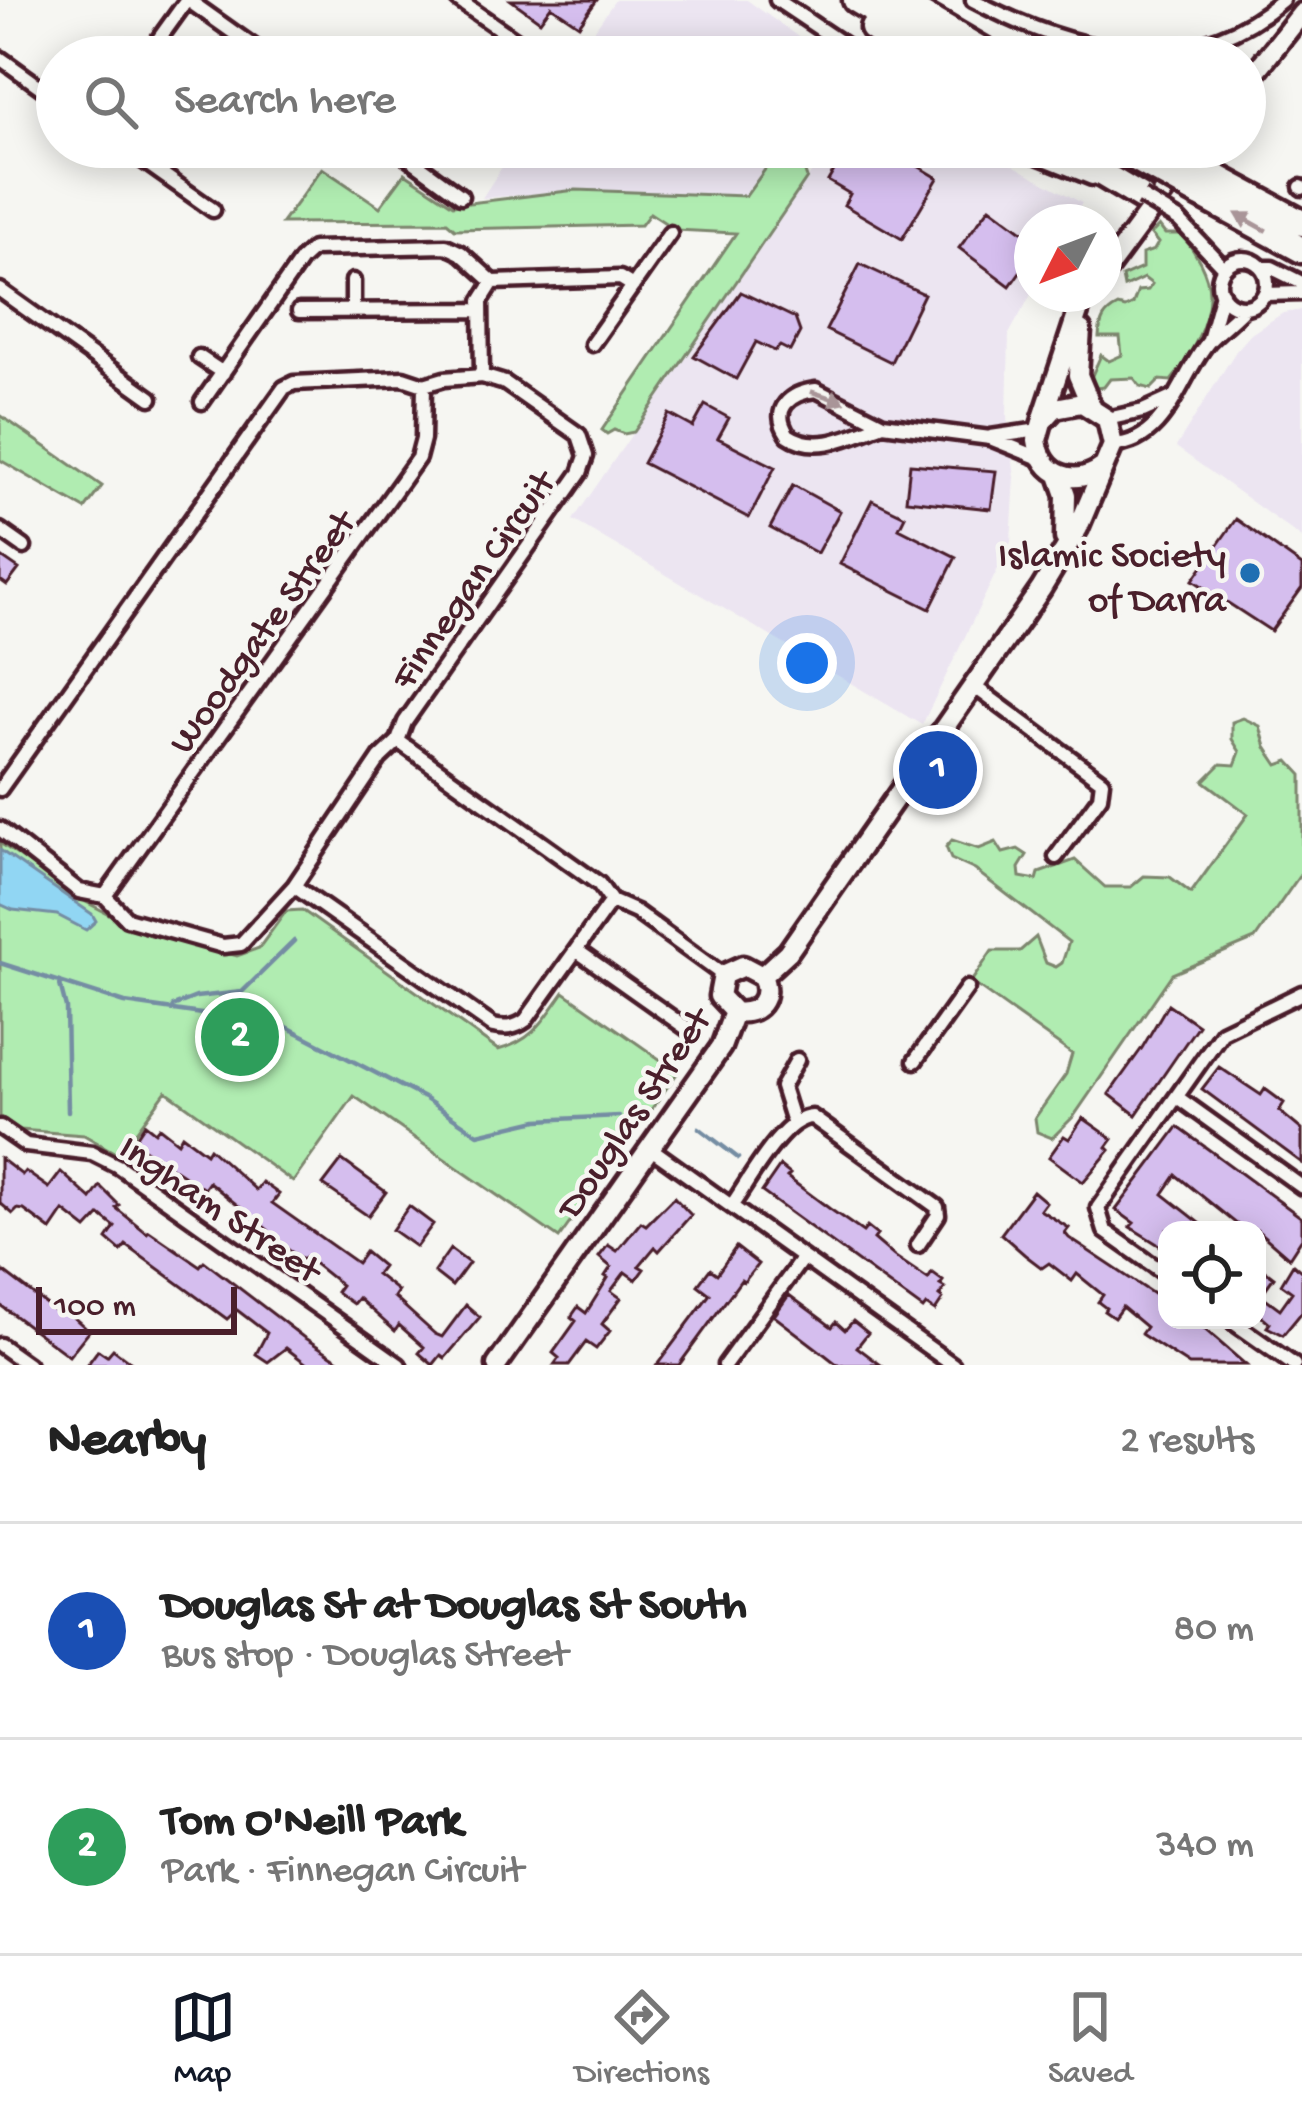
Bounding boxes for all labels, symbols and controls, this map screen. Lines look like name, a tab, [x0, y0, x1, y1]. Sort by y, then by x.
search box	[36, 36, 1266, 168]
icon: search	[78, 69, 144, 135]
text: Search here	[174, 76, 396, 129]
north arrow	[1014, 204, 1122, 312]
one-way arrow	[1233, 212, 1268, 233]
one-way arrow	[810, 389, 846, 407]
street label: Finnegan Circuit	[383, 461, 570, 701]
street label: Woodgate Street	[161, 501, 370, 765]
place label: Islamic Society of Darra	[998, 535, 1227, 626]
marker: Islamic Society of Darra	[1237, 560, 1263, 586]
your location	[777, 633, 837, 693]
pin: 1	[899, 725, 977, 815]
pin: 2	[201, 992, 279, 1082]
street label: Douglas Street	[548, 998, 726, 1231]
street label: Ingham Street	[108, 1127, 330, 1298]
map controls	[1158, 1221, 1266, 1329]
button: locate	[1158, 1221, 1266, 1329]
scale bar	[36, 1281, 237, 1334]
text: 100 m	[54, 1289, 136, 1327]
text: Nearby	[48, 1413, 206, 1473]
text: 2 results	[1120, 1420, 1254, 1466]
text: Douglas St at Douglas St South	[162, 1581, 747, 1634]
text: 1	[79, 1608, 95, 1654]
text: 80 m	[1174, 1608, 1254, 1654]
text: Bus stop · Douglas Street	[162, 1634, 568, 1680]
text: Tom O'Neill Park	[162, 1797, 462, 1850]
text: 2	[77, 1824, 97, 1870]
text: 340 m	[1156, 1824, 1254, 1870]
text: Park · Finnegan Circuit	[162, 1850, 524, 1896]
tab: Map	[170, 1984, 236, 2094]
tab: Directions	[575, 1984, 709, 2094]
tab: Saved	[1048, 1984, 1132, 2094]

